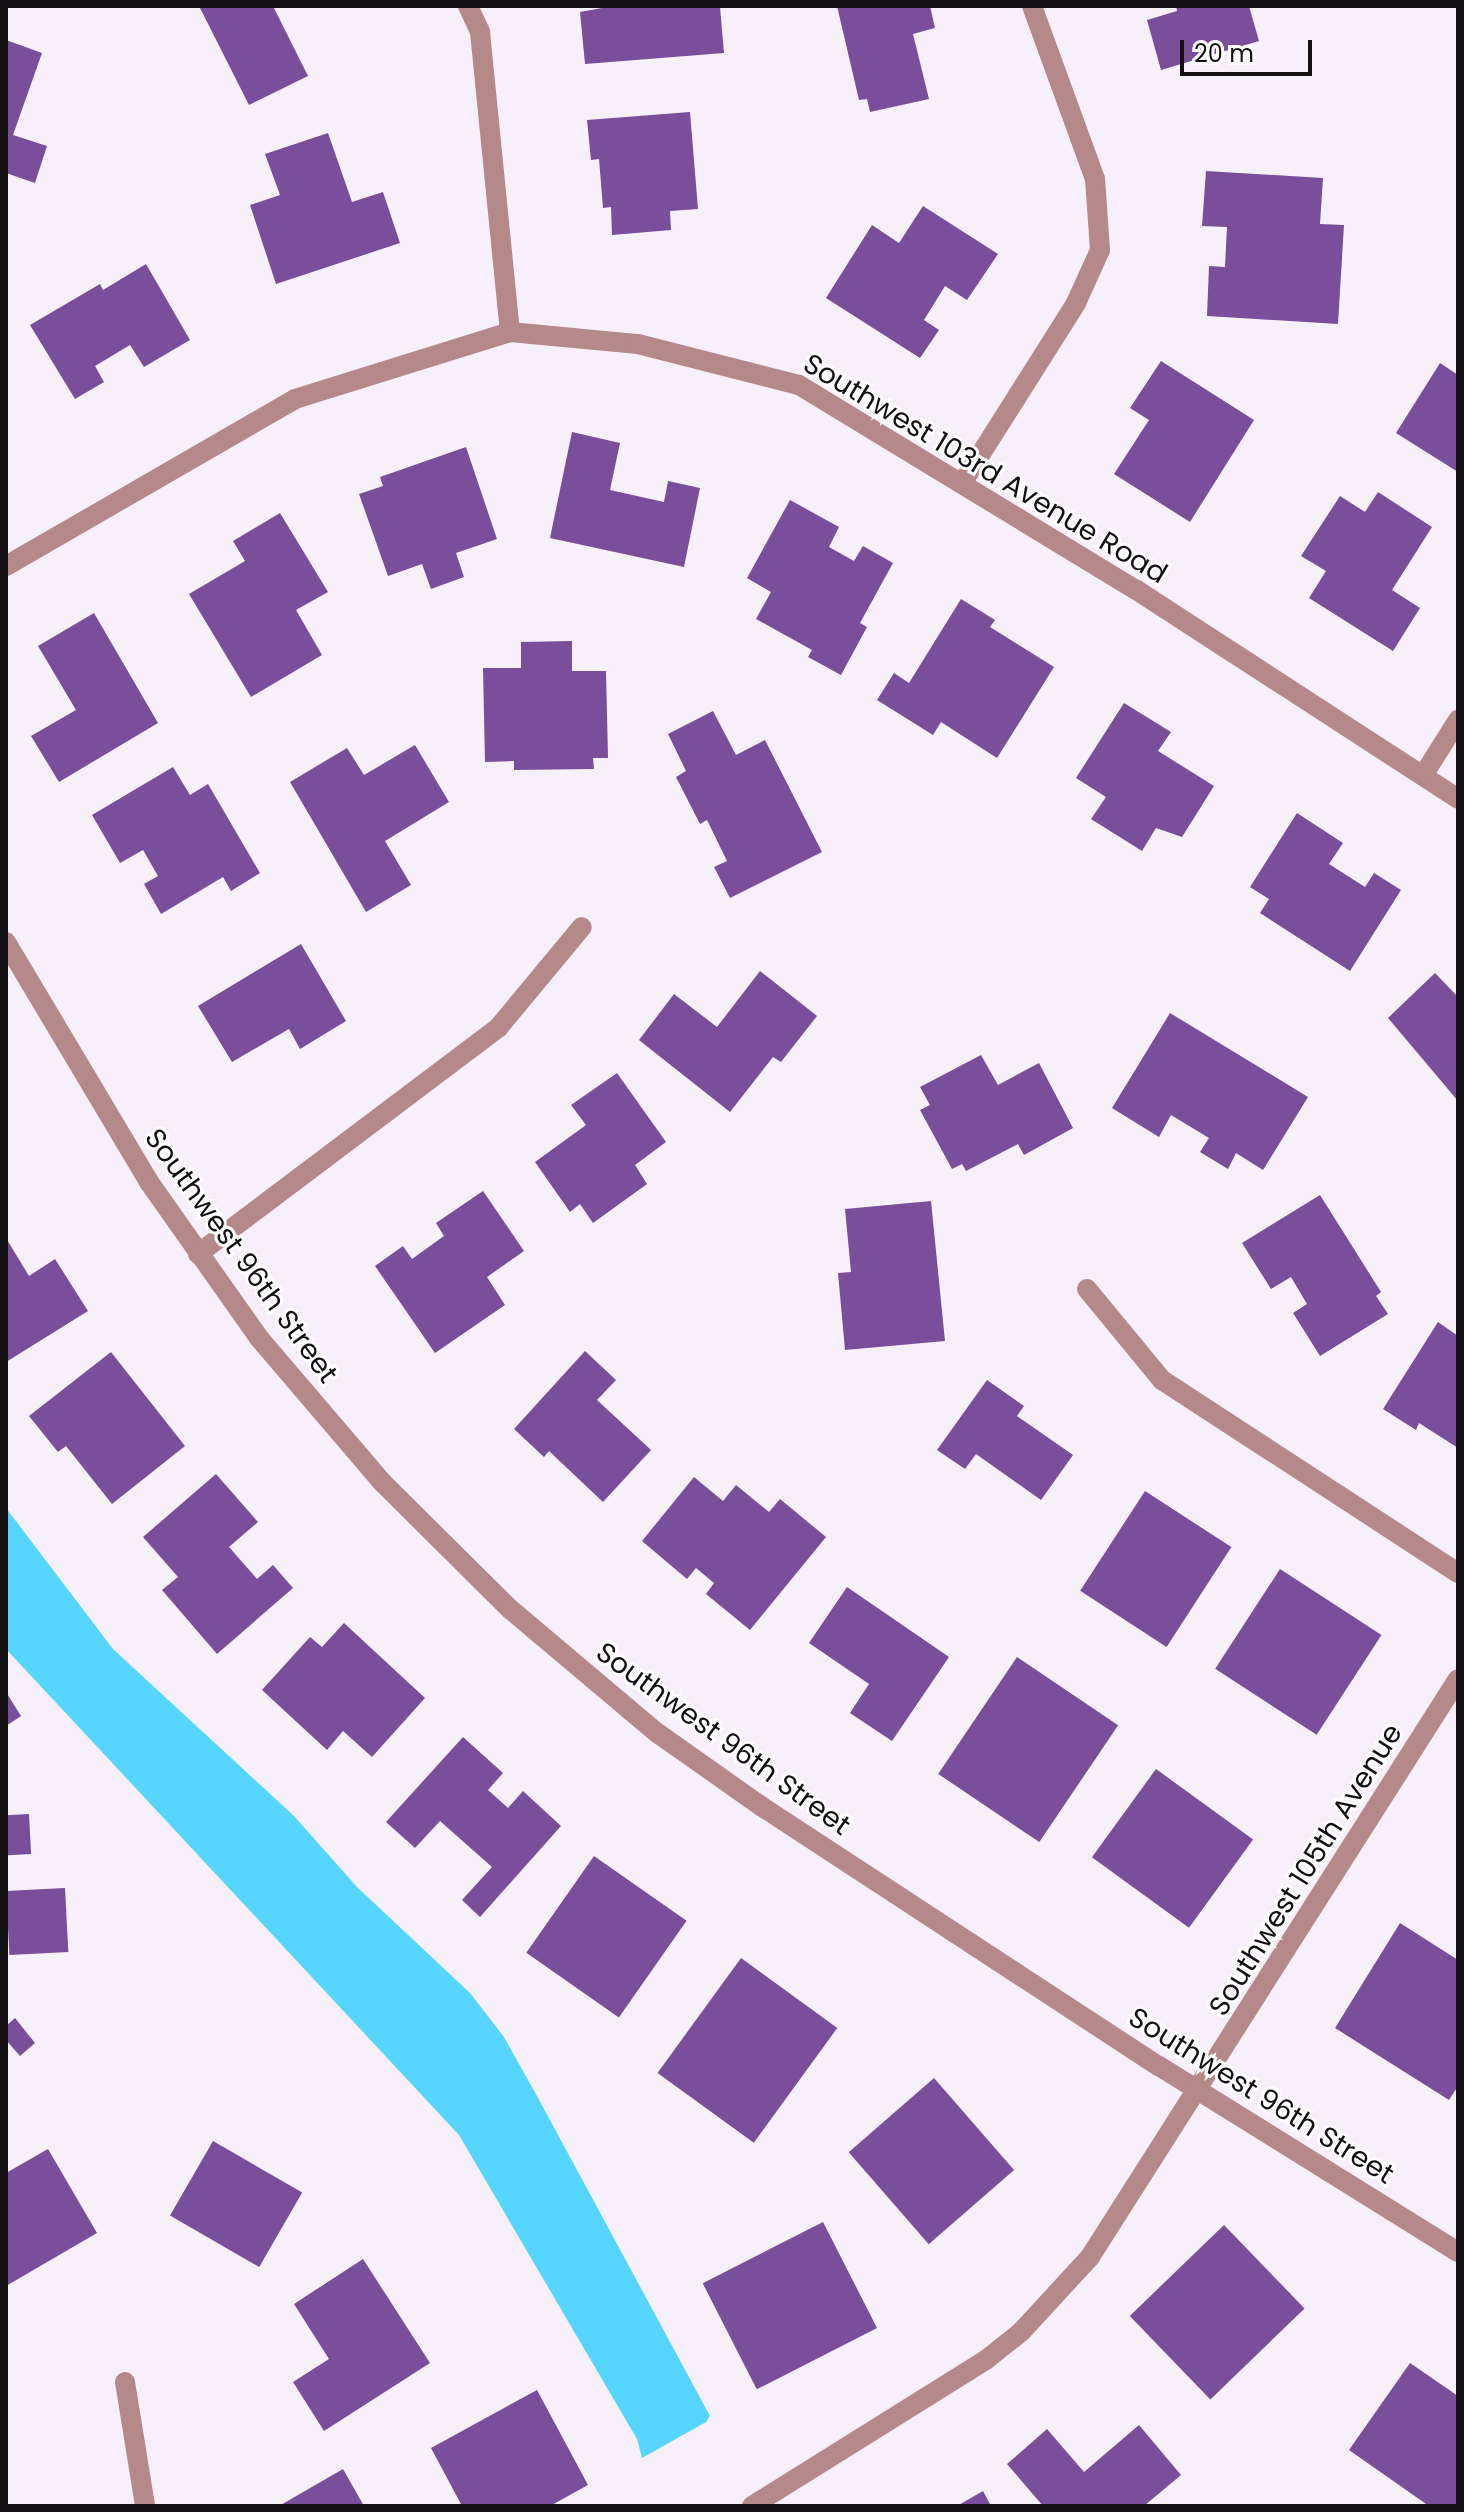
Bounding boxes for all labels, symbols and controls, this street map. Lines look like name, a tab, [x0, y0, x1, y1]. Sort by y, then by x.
scale bar	[1184, 24, 1316, 74]
text: 20 m	[1194, 37, 1254, 70]
street label: Southwest 103rd Avenue Road	[797, 347, 1173, 591]
street label: Southwest 96th Street	[137, 1122, 345, 1390]
street label: Southwest 96th Street	[589, 1635, 857, 1843]
street label: Southwest 105th Avenue	[1202, 1718, 1410, 2022]
street label: Southwest 96th Street	[1122, 2001, 1400, 2191]

